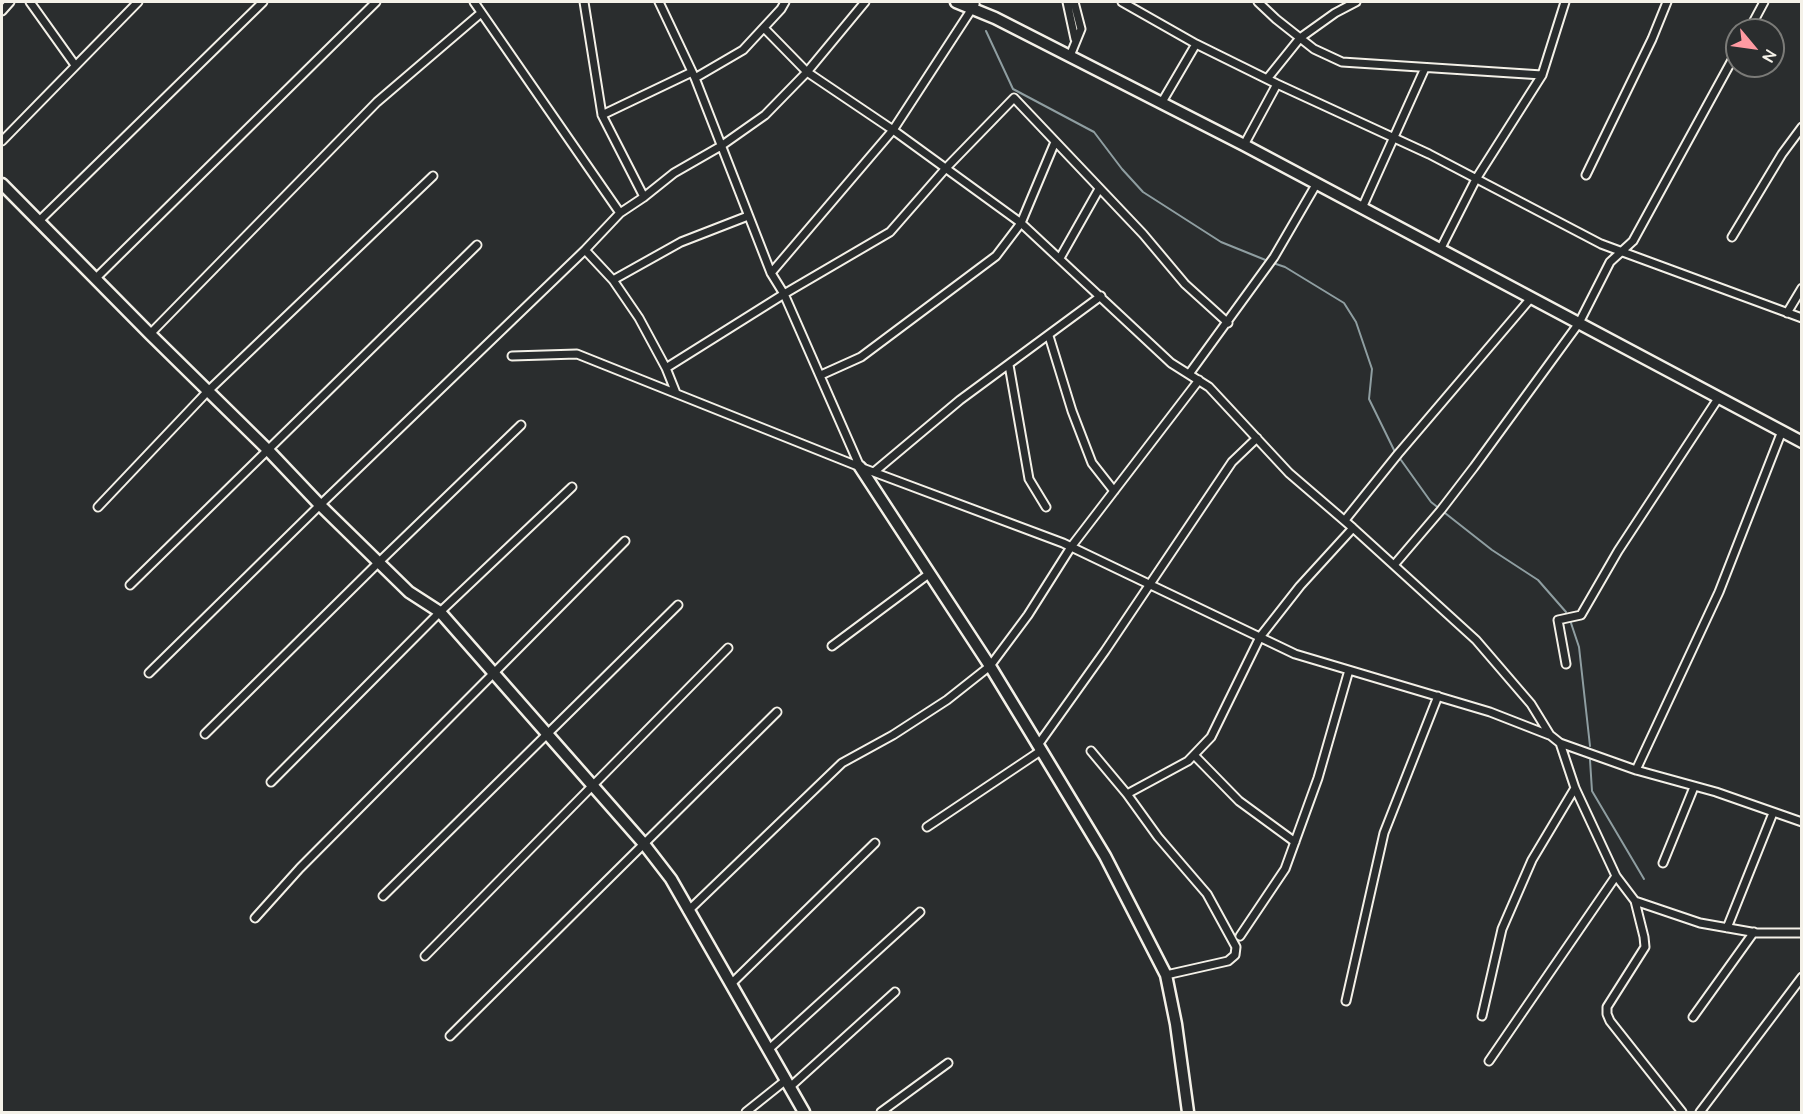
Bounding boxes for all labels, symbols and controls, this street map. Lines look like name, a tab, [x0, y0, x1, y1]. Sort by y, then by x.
north arrow	[1725, 18, 1785, 78]
text: N	[1757, 46, 1781, 65]

